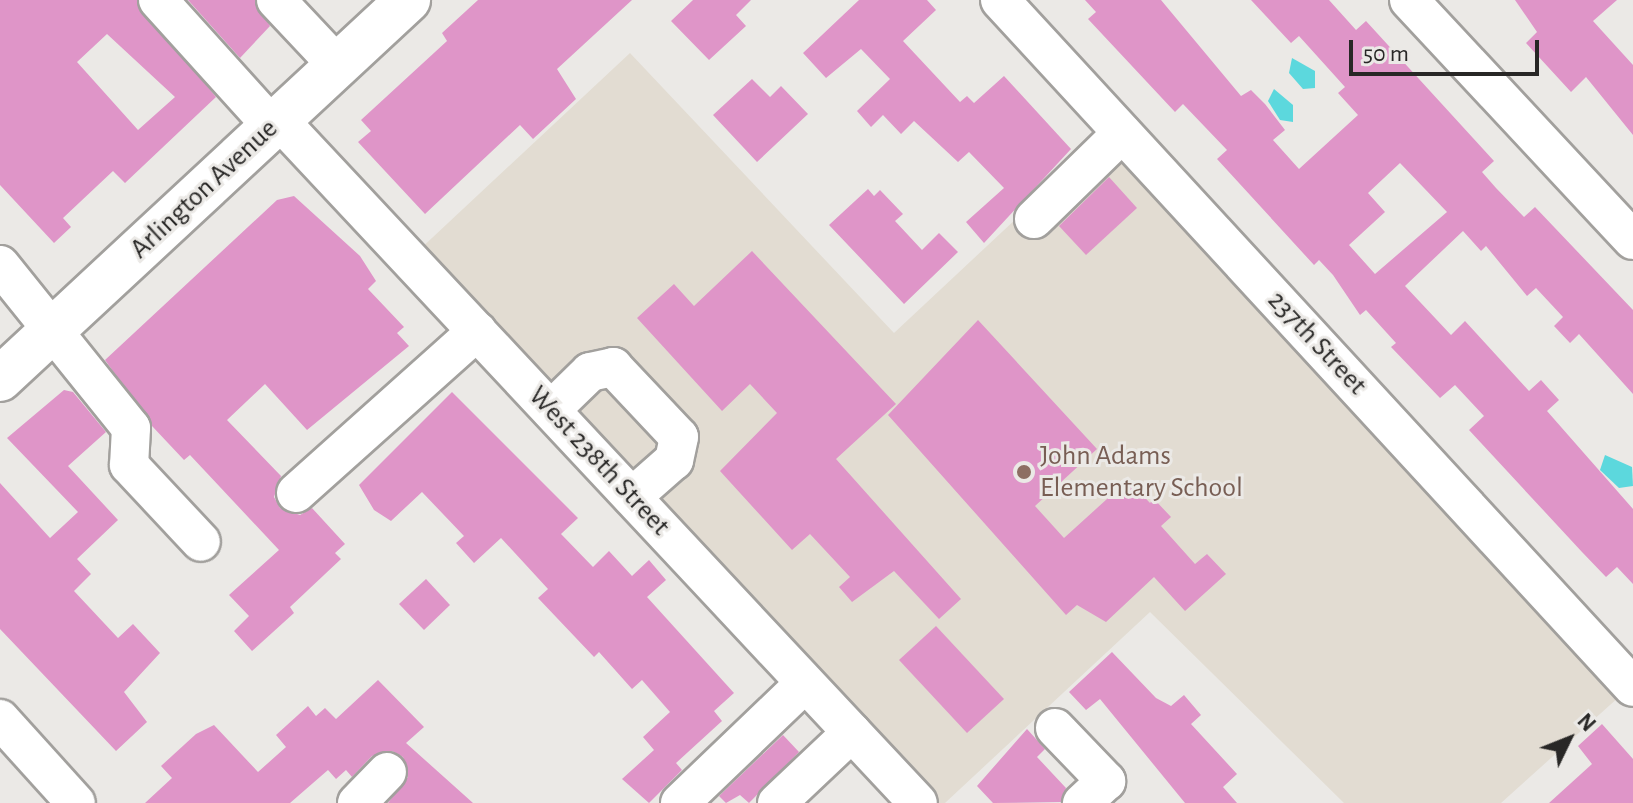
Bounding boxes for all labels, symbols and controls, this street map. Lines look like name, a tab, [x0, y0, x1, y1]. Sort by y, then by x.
scale bar	[1353, 24, 1543, 74]
text: 50 m	[1363, 42, 1409, 66]
street label: Arlington Avenue	[123, 112, 285, 266]
street label: 237th Street	[1260, 284, 1374, 402]
street label: West 238th Street	[521, 379, 677, 543]
place label: John Adams Elementary School	[1040, 439, 1243, 505]
marker: John Adams Elementary School	[1015, 463, 1033, 481]
north arrow	[1529, 699, 1609, 779]
text: N	[1573, 710, 1600, 736]

